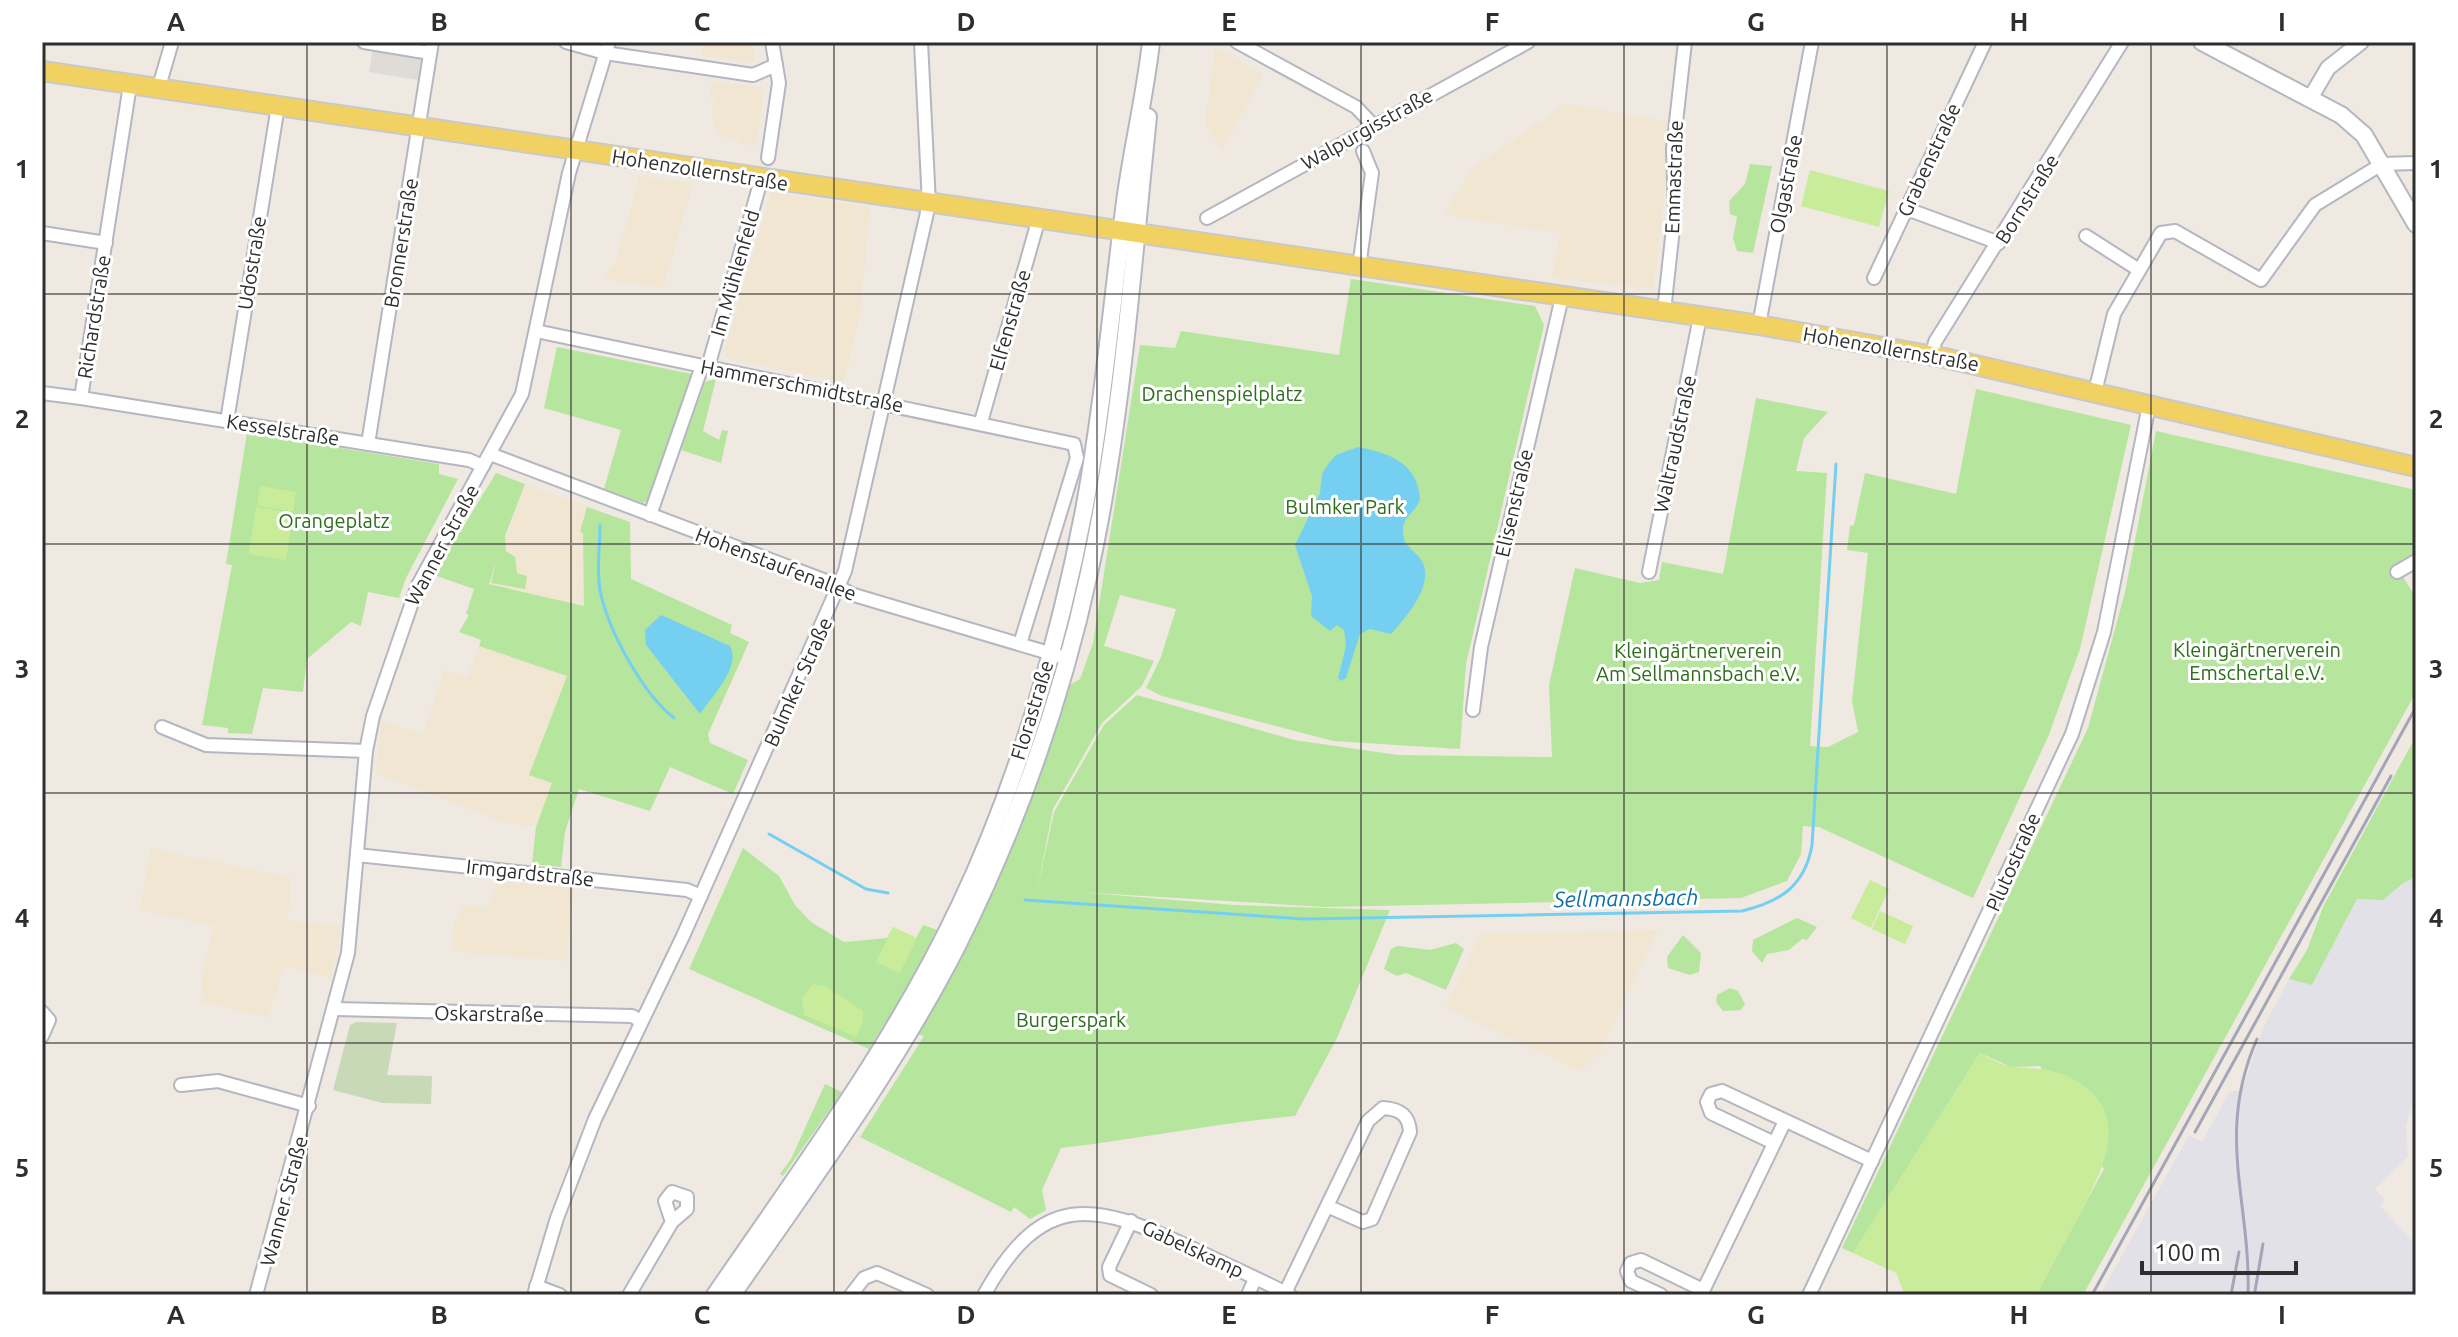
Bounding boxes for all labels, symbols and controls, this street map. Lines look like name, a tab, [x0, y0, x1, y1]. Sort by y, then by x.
text: A	[167, 7, 186, 36]
text: B	[430, 7, 448, 36]
text: C	[694, 7, 711, 36]
text: D	[957, 7, 975, 36]
text: E	[1221, 7, 1237, 36]
text: F	[1485, 7, 1499, 36]
text: G	[1747, 7, 1765, 36]
text: H	[2010, 7, 2028, 36]
text: I	[2278, 7, 2286, 36]
street label: Walpurgisstraße	[1297, 83, 1437, 174]
street label: Grabenstraße	[1892, 99, 1965, 220]
street label: Emmastraße	[1660, 120, 1687, 234]
street label: Olgastraße	[1765, 133, 1806, 235]
street label: Hohenzollernstraße	[610, 144, 790, 195]
street label: Bornstraße	[1990, 150, 2063, 248]
text: 1	[15, 154, 29, 183]
text: 1	[2429, 154, 2443, 183]
street label: Bronnerstraße	[379, 176, 422, 309]
street label: Im Mühlenfeld	[705, 207, 764, 339]
street label: Udostraße	[233, 214, 270, 311]
street label: Richardstraße	[72, 253, 115, 380]
street label: Elfenstraße	[984, 267, 1035, 373]
street label: Hohenzollernstraße	[1801, 322, 1981, 375]
street label: Hammerschmidtstraße	[699, 355, 905, 416]
street label: Waltraudstraße	[1649, 373, 1700, 515]
park label: Drachenspielplatz	[1142, 382, 1302, 405]
text: 2	[15, 404, 29, 433]
text: 2	[2429, 404, 2443, 433]
street label: Kesselstraße	[225, 409, 341, 450]
street label: Elisenstraße	[1490, 447, 1537, 559]
street label: Wanner Straße	[400, 480, 483, 609]
park label: Bulmker Park	[1285, 495, 1405, 518]
park label: Orangeplatz	[278, 509, 390, 532]
street label: Hohenstaufenallee	[692, 522, 860, 605]
street label: Bulmker Straße	[759, 614, 836, 750]
park label: Kleingärtnerverein Emschertal e.V.	[2173, 638, 2341, 684]
park label: Kleingärtnerverein Am Sellmannsbach e.V.	[1596, 639, 1800, 685]
text: 3	[15, 654, 29, 683]
text: 3	[2429, 654, 2443, 683]
street label: Florastraße	[1005, 657, 1058, 762]
street label: Plutostraße	[1981, 809, 2045, 915]
street label: Irmgardstraße	[465, 854, 595, 891]
water label: Sellmannsbach	[1552, 884, 1699, 911]
text: 4	[15, 903, 29, 932]
text: 4	[2429, 903, 2443, 932]
street label: Oskarstraße	[434, 1001, 544, 1026]
park label: Burgerspark	[1016, 1008, 1126, 1031]
street label: Wanner Straße	[255, 1133, 312, 1268]
text: 5	[15, 1153, 29, 1182]
text: 5	[2429, 1153, 2443, 1182]
street label: Gabelskamp	[1139, 1215, 1248, 1282]
scale bar	[2142, 1225, 2296, 1275]
text: 100 m	[2154, 1239, 2221, 1266]
text: A	[167, 1300, 186, 1329]
text: B	[430, 1300, 448, 1329]
text: C	[694, 1300, 711, 1329]
text: D	[957, 1300, 975, 1329]
text: E	[1221, 1300, 1237, 1329]
text: F	[1485, 1300, 1499, 1329]
text: G	[1747, 1300, 1765, 1329]
text: H	[2010, 1300, 2028, 1329]
text: I	[2278, 1300, 2286, 1329]

